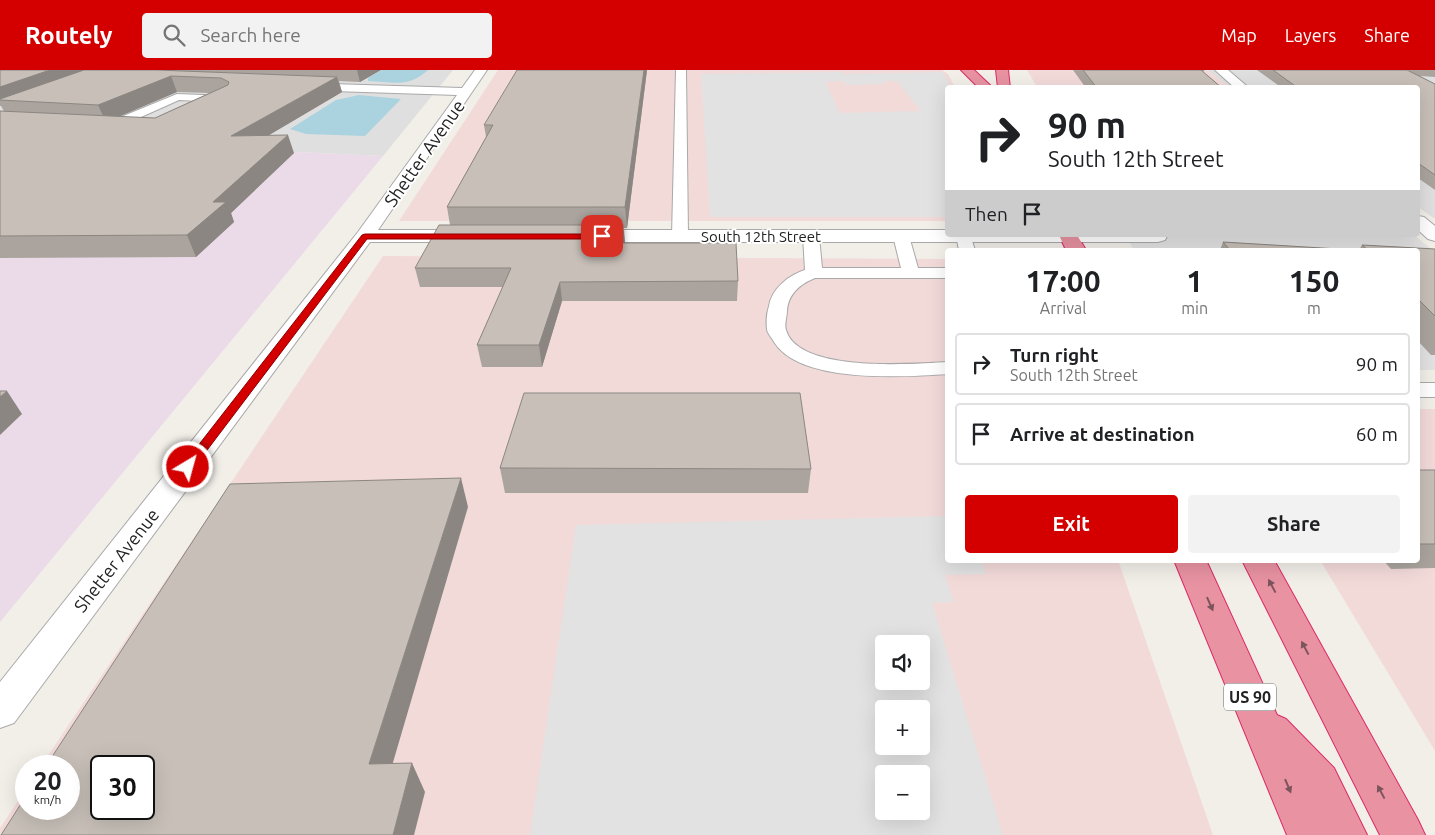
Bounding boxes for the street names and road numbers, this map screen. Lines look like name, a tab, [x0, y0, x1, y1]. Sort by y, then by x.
street label: Shetter Avenue	[380, 96, 468, 210]
street label: South 12th Street	[701, 228, 821, 245]
street label: Shetter Avenue	[70, 504, 162, 616]
road number: US 90	[1224, 684, 1276, 710]

